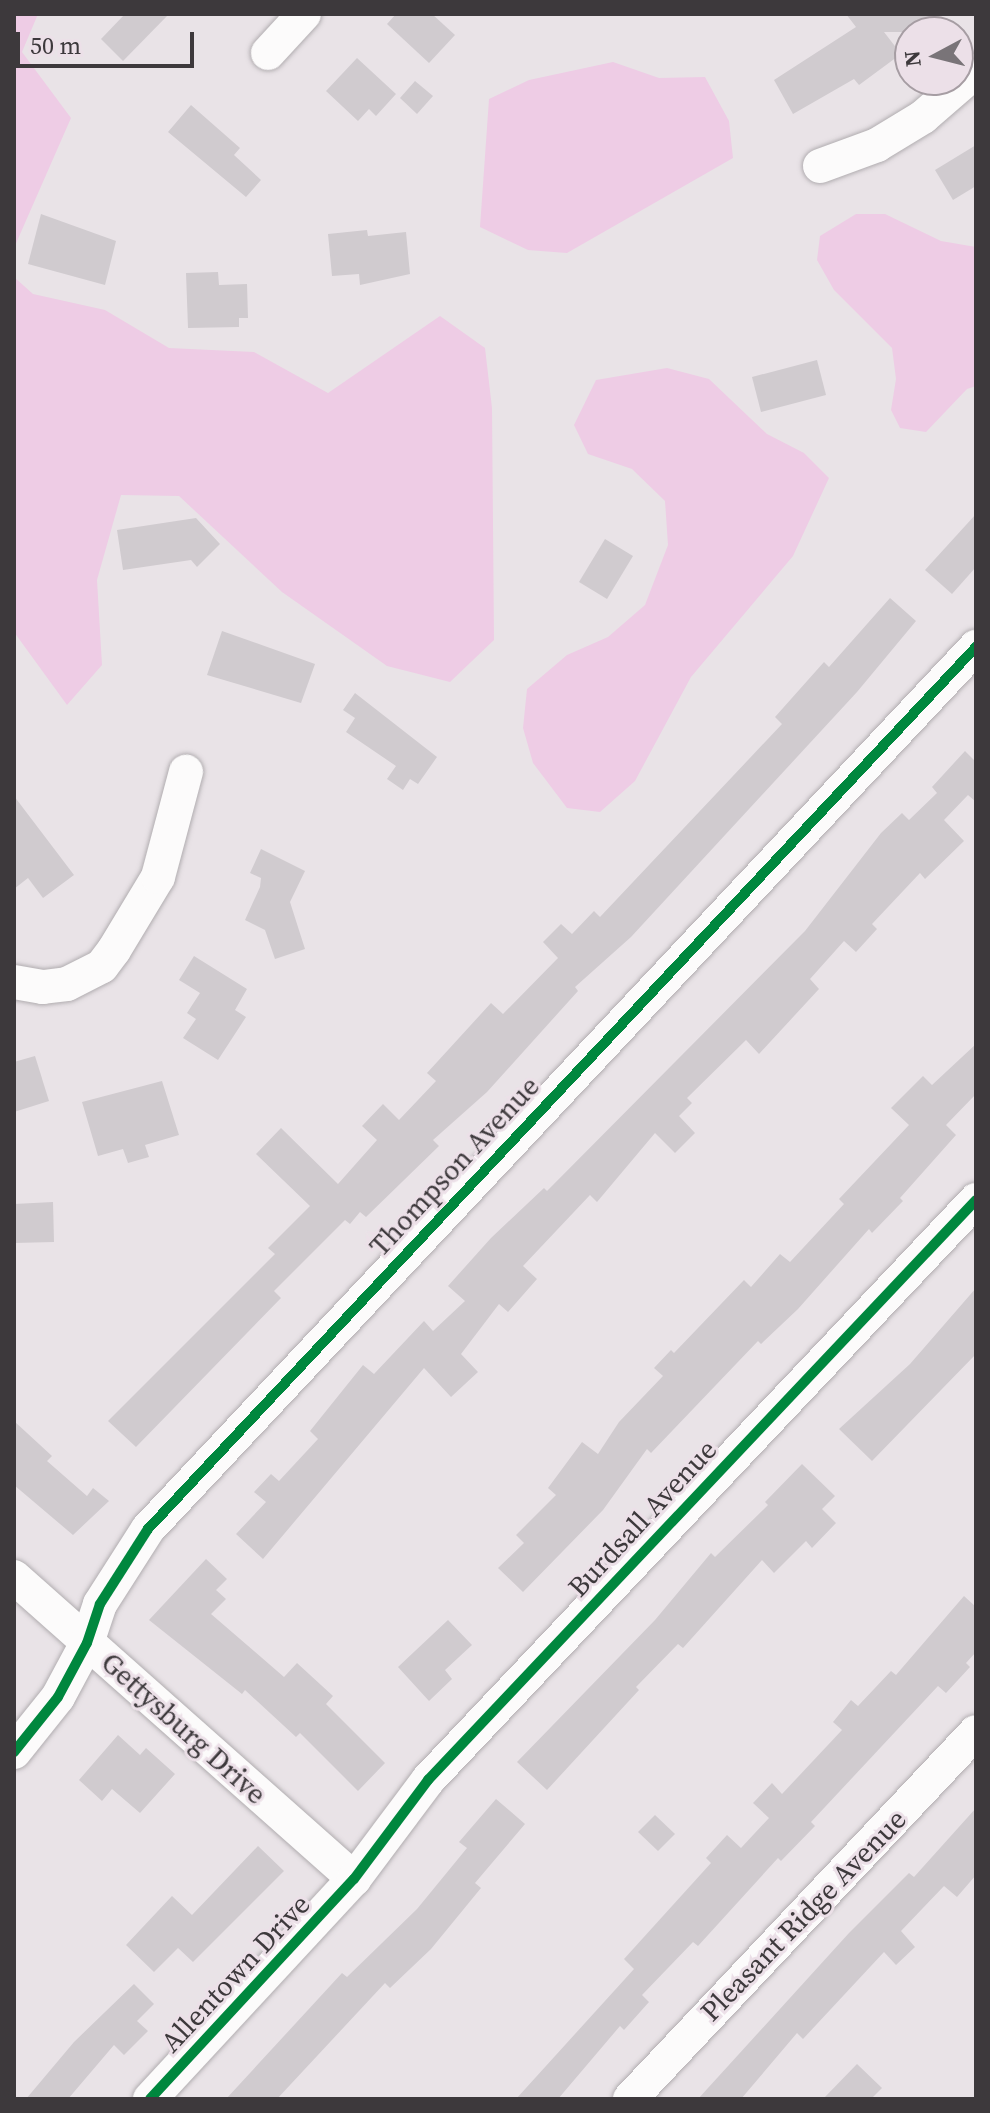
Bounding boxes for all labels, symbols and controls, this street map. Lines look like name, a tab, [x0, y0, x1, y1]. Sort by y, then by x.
scale bar	[20, 16, 198, 66]
north arrow	[894, 16, 974, 96]
text: 50 m	[30, 29, 81, 62]
text: N	[896, 49, 928, 68]
street label: Thompson Avenue	[362, 1069, 546, 1263]
street label: Burdsall Avenue	[561, 1433, 723, 1603]
street label: Gettysburg Drive	[95, 1645, 273, 1811]
street label: Pleasant Ridge Avenue	[693, 1802, 913, 2028]
street label: Allentown Drive	[153, 1887, 317, 2059]

